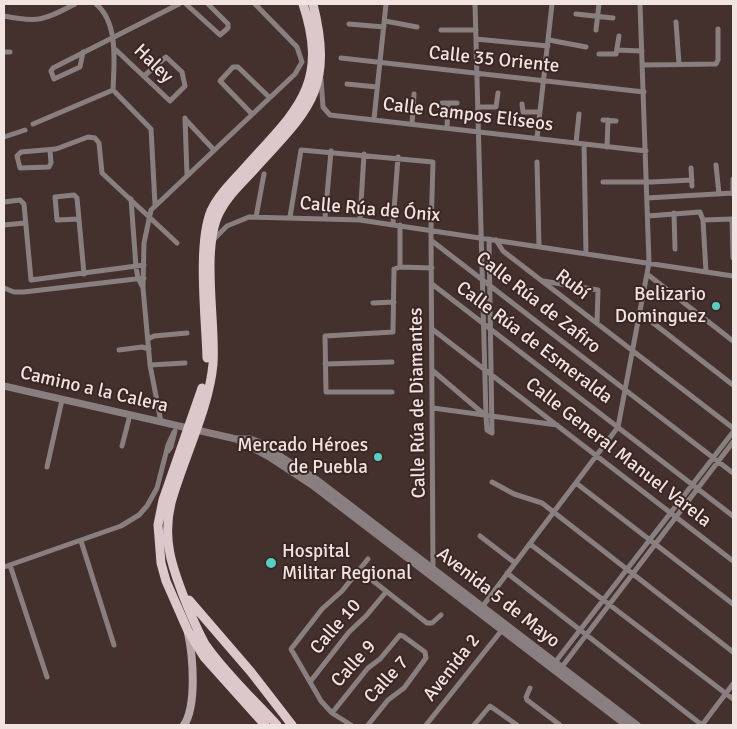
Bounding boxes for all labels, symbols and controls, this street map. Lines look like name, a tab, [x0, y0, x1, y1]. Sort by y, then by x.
street label: Haley	[129, 40, 177, 88]
street label: Calle 35 Oriente	[428, 42, 560, 78]
street label: Calle Campos Elíseos	[382, 93, 554, 137]
street label: Calle Rúa de Ónix	[299, 192, 441, 228]
street label: Calle Rúa de Zafiro	[471, 247, 605, 359]
street label: Rubí	[551, 265, 593, 305]
street label: Calle Rúa de Esmeralda	[451, 277, 617, 409]
place label: Belizario Dominguez	[615, 284, 706, 328]
marker: Belizario Dominguez	[710, 300, 722, 312]
street label: Calle Rúa de Diamantes	[405, 307, 431, 499]
street label: Camino a la Calera	[18, 362, 170, 418]
street label: Calle General Manuel Varela	[521, 373, 715, 533]
place label: Mercado Héroes de Puebla	[237, 435, 368, 479]
marker: Mercado Héroes de Puebla	[372, 451, 384, 463]
place label: Hospital Militar Regional	[282, 541, 412, 585]
street label: Avenida 5 de Mayo	[432, 543, 564, 653]
marker: Hospital Militar Regional	[264, 556, 278, 570]
street label: Calle 10	[306, 595, 366, 659]
street label: Avenida 2	[419, 630, 485, 706]
street label: Calle 9	[327, 636, 381, 692]
street label: Calle 7	[360, 652, 414, 708]

